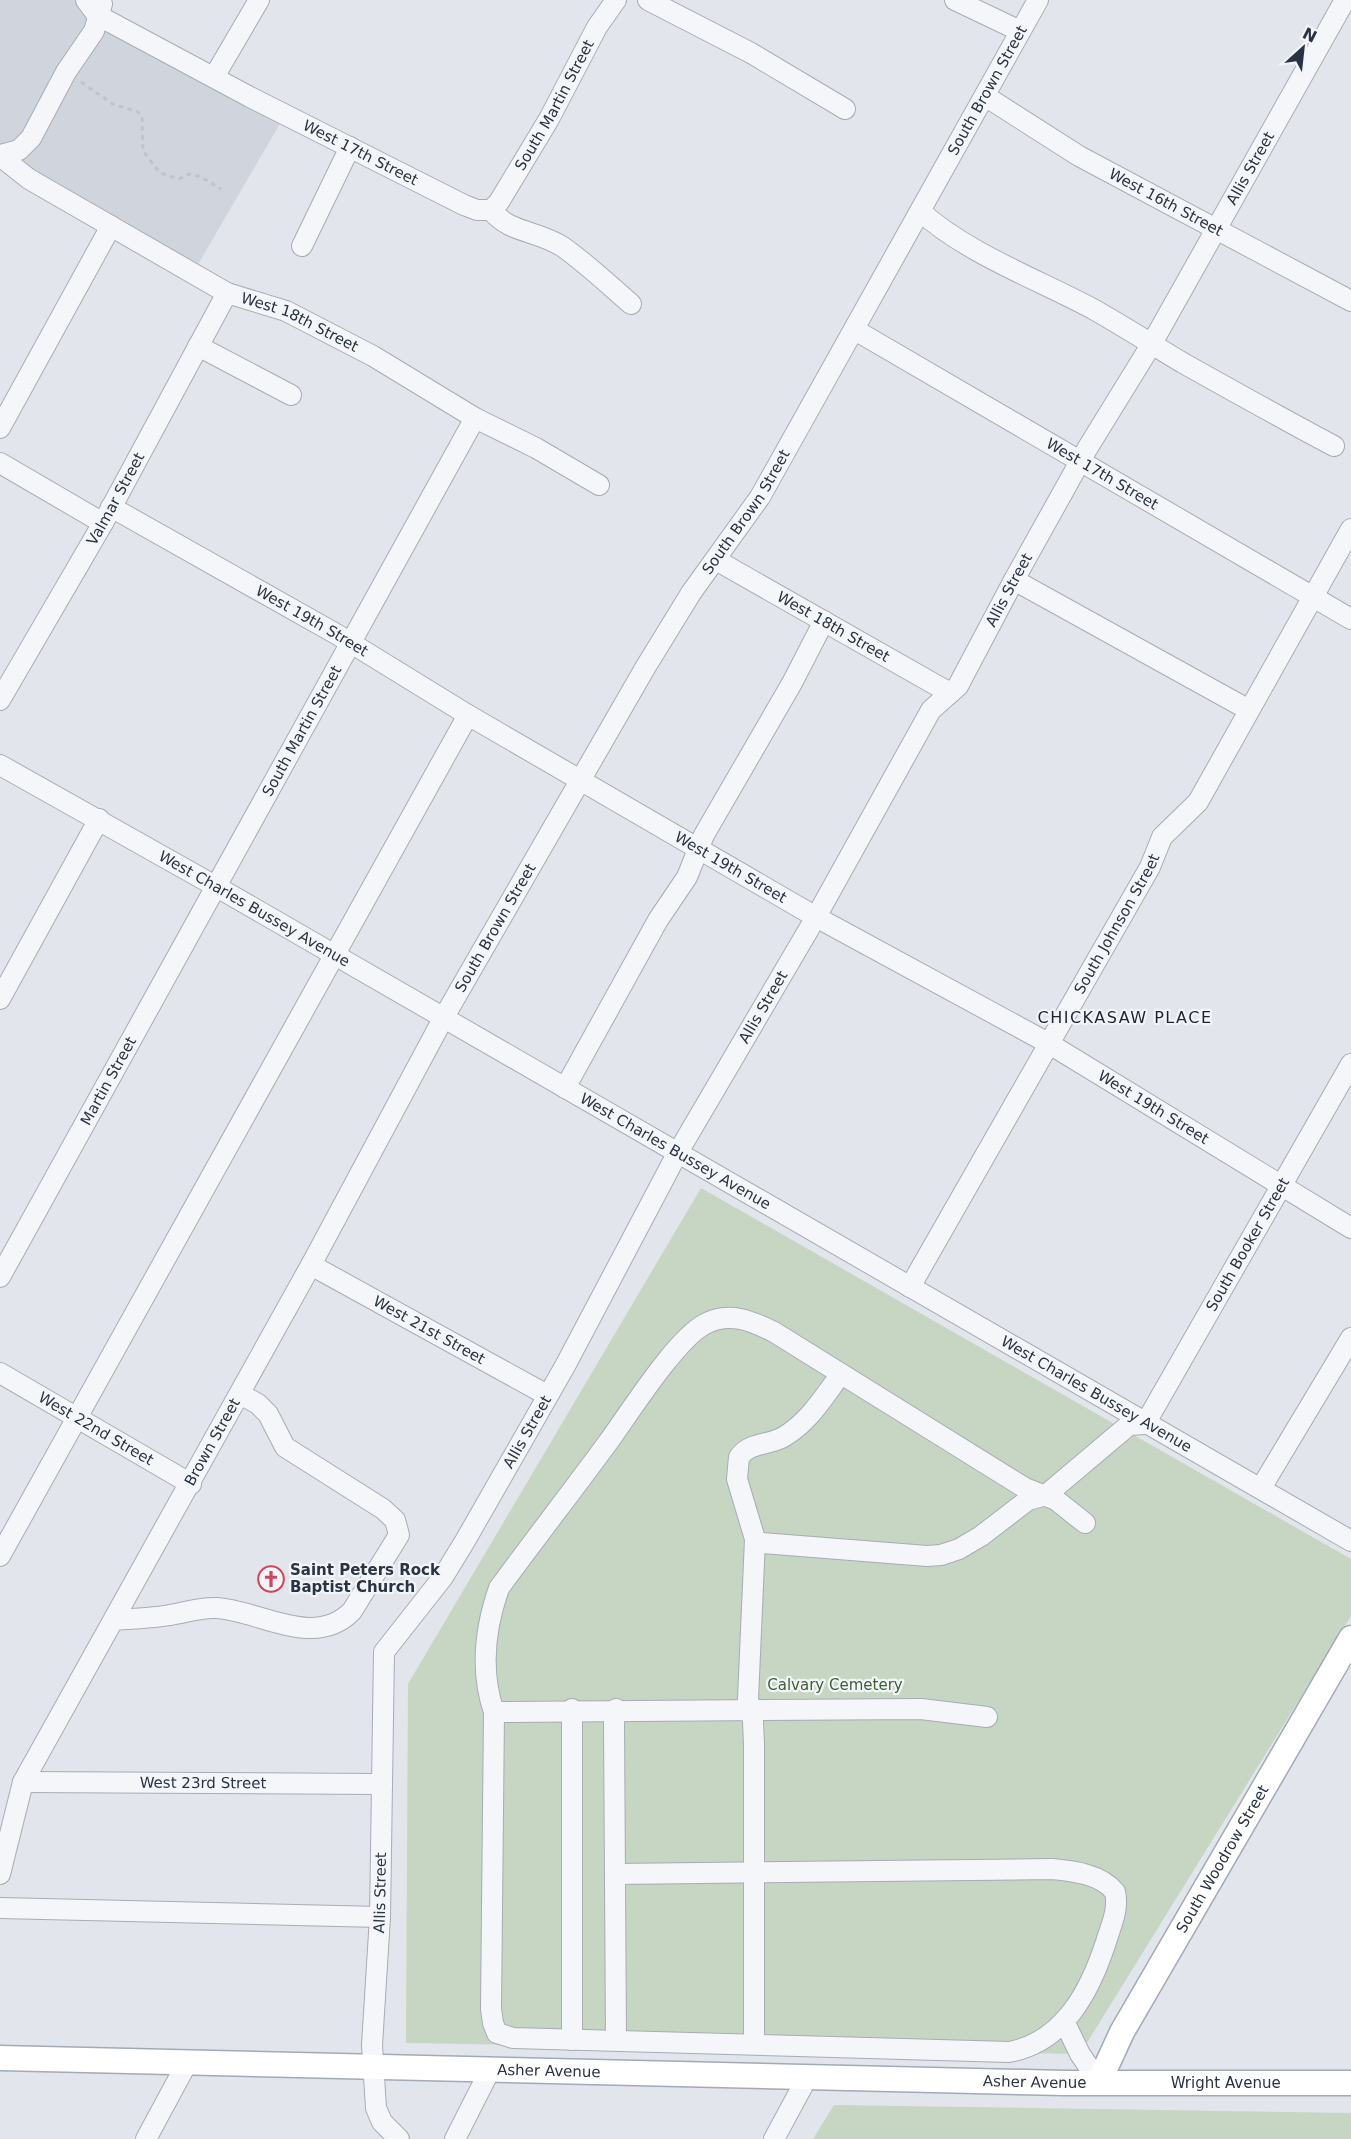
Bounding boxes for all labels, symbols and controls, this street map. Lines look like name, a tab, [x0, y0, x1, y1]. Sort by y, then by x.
north arrow	[1273, 18, 1333, 78]
street label: South Brown Street	[944, 22, 1031, 158]
text: N	[1299, 24, 1320, 47]
street label: South Martin Street	[511, 37, 598, 174]
street label: West 17th Street	[300, 116, 421, 189]
street label: Allis Street	[1223, 128, 1278, 208]
street label: West 16th Street	[1106, 165, 1226, 240]
street label: West 18th Street	[239, 289, 361, 356]
street label: West 17th Street	[1043, 434, 1161, 514]
street label: South Brown Street	[698, 446, 794, 578]
street label: Valmar Street	[83, 449, 148, 548]
street label: Allis Street	[982, 550, 1036, 630]
street label: West 19th Street	[253, 582, 372, 660]
street label: West 18th Street	[774, 588, 893, 666]
street label: South Martin Street	[259, 662, 345, 799]
street label: West 19th Street	[671, 828, 790, 907]
street label: West Charles Bussey Avenue	[155, 847, 353, 971]
street label: South Johnson Street	[1070, 851, 1163, 997]
street label: South Brown Street	[451, 860, 540, 996]
street label: Allis Street	[735, 967, 792, 1047]
district label: CHICKASAW PLACE	[1037, 1008, 1213, 1027]
street label: Martin Street	[77, 1034, 140, 1128]
street label: West 19th Street	[1095, 1067, 1212, 1148]
street label: West Charles Bussey Avenue	[577, 1089, 774, 1213]
street label: South Booker Street	[1202, 1174, 1293, 1314]
street label: West 21st Street	[370, 1292, 488, 1368]
street label: West Charles Bussey Avenue	[998, 1332, 1195, 1456]
street label: West 22nd Street	[35, 1388, 157, 1469]
street label: Allis Street	[499, 1392, 555, 1471]
street label: Brown Street	[181, 1395, 244, 1489]
place label: Saint Peters Rock Baptist Church	[290, 1561, 441, 1596]
church icon: Saint Peters Rock Baptist Church	[256, 1564, 286, 1594]
park label: Calvary Cemetery	[767, 1676, 903, 1694]
street label: West 23rd Street	[140, 1774, 266, 1792]
street label: South Woodrow Street	[1172, 1782, 1273, 1936]
street label: Allis Street	[370, 1852, 390, 1934]
street label: Asher Avenue	[497, 2061, 601, 2081]
street label: Asher Avenue	[983, 2072, 1086, 2092]
street label: Wright Avenue	[1171, 2074, 1281, 2092]

